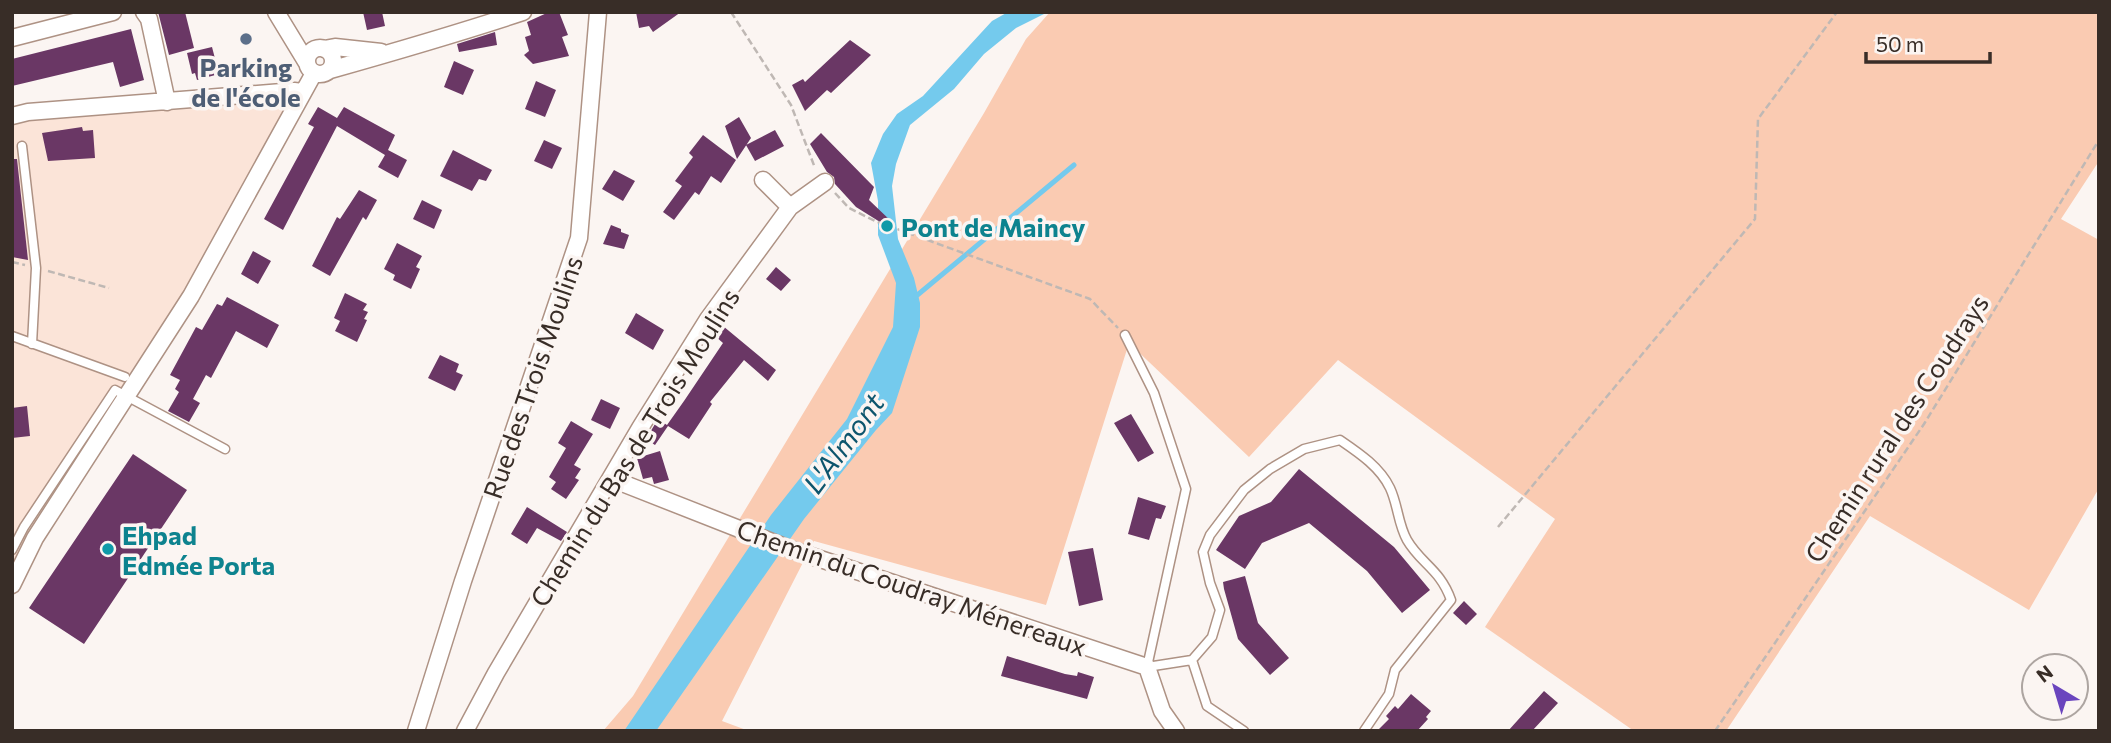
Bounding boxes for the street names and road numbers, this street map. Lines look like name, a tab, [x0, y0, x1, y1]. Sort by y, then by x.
street label: Rue des Trois Moulins	[476, 252, 588, 502]
street label: Chemin du Bas de Trois Moulins	[523, 282, 745, 612]
street label: Chemin rural des Coudrays	[1798, 288, 1994, 568]
street label: Chemin du Coudray Ménereaux	[733, 512, 1091, 662]

